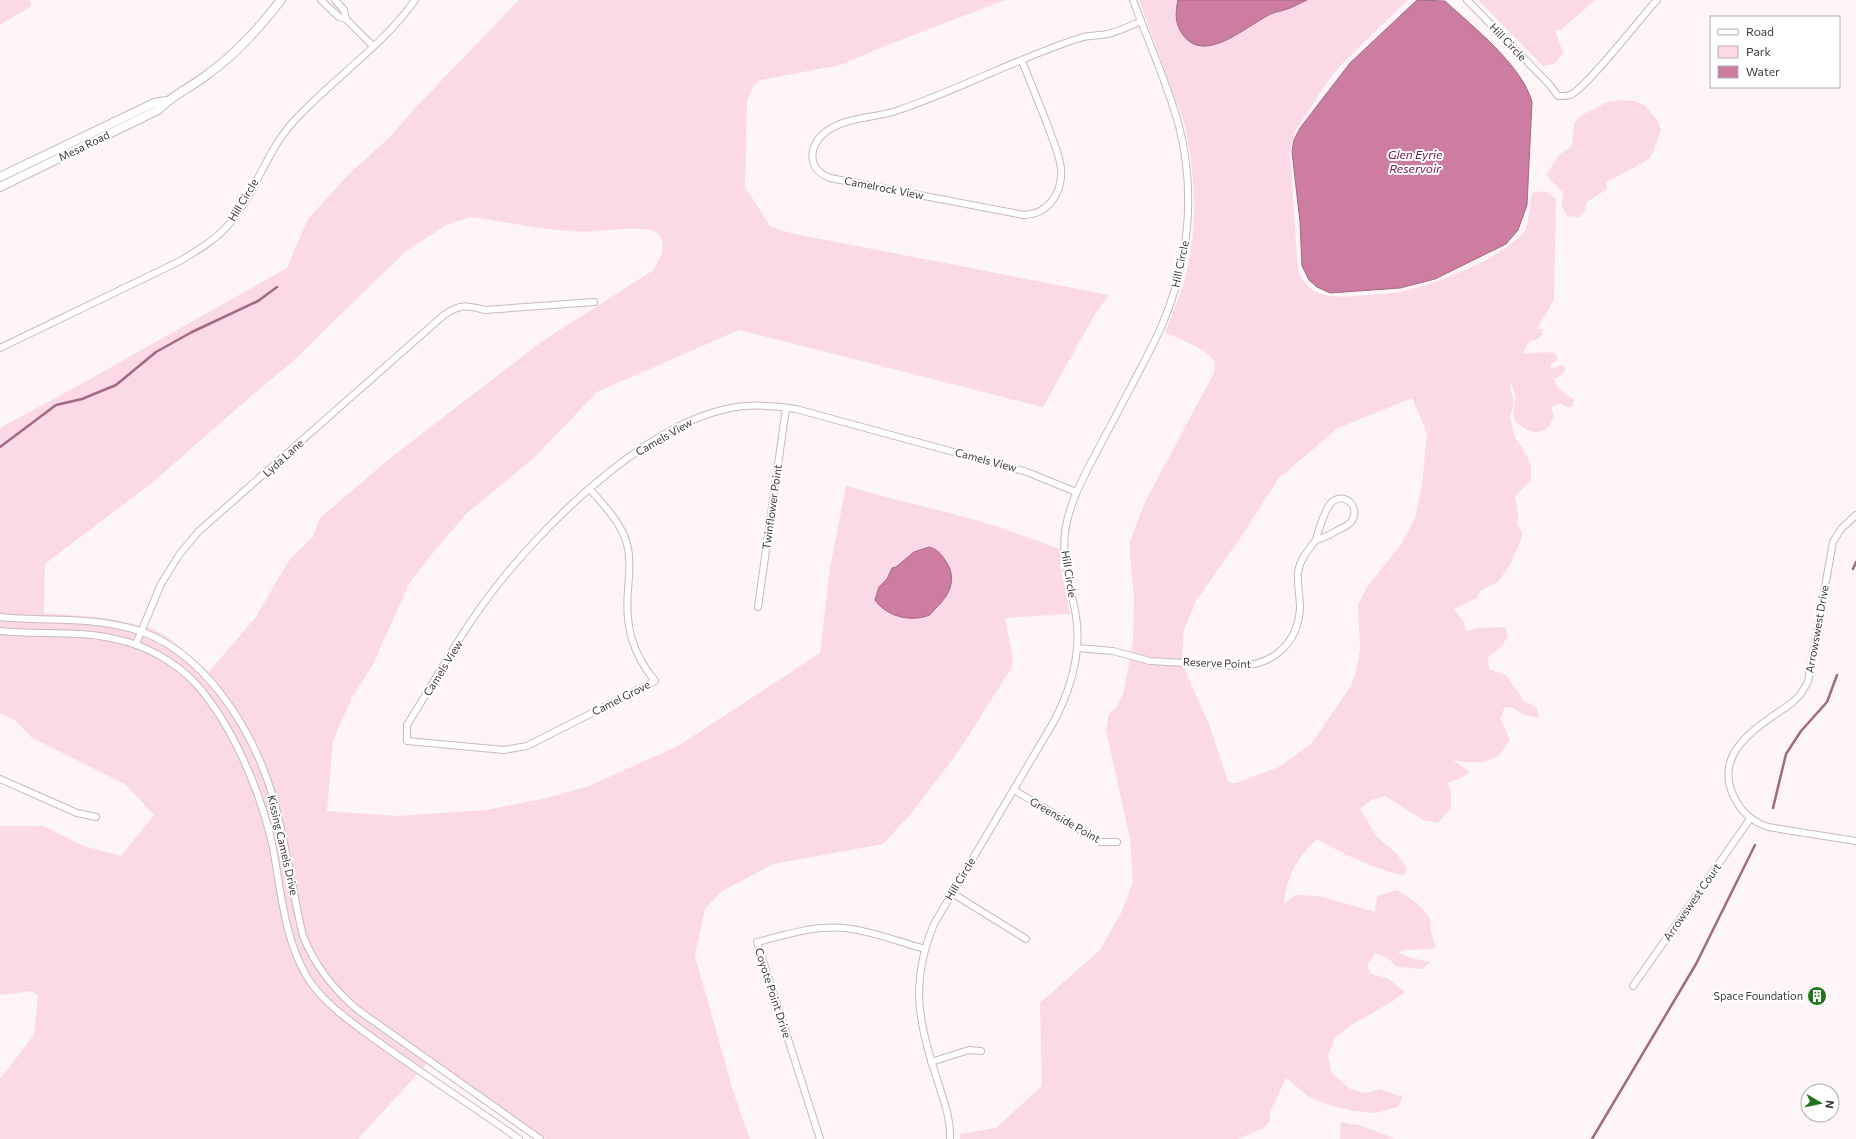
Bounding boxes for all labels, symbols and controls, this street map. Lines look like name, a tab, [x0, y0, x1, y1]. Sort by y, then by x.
legend	[1710, 16, 1840, 88]
street label: Hill Circle	[1487, 20, 1530, 63]
text: Road	[1746, 24, 1774, 38]
text: Park	[1746, 44, 1772, 58]
text: Water	[1746, 64, 1780, 78]
street label: Mesa Road	[56, 128, 111, 163]
water label: Glen Eyrie Reservoir	[1388, 147, 1443, 175]
street label: Camelrock View	[843, 173, 925, 202]
street label: Hill Circle	[225, 176, 260, 223]
street label: Hill Circle	[1168, 239, 1191, 288]
street label: Camels View	[633, 415, 695, 458]
street label: Lyda Lane	[260, 436, 306, 479]
street label: Camels View	[954, 445, 1019, 474]
street label: Twinflower Point	[759, 463, 784, 550]
street label: Hill Circle	[1059, 550, 1080, 599]
street label: Arrowswest Drive	[1802, 584, 1831, 674]
street label: Camels View	[420, 637, 465, 698]
street label: Reserve Point	[1183, 655, 1252, 670]
street label: Camel Grove	[590, 677, 652, 718]
street label: Kissing Camels Drive	[266, 793, 301, 897]
street label: Greenside Point	[1028, 794, 1103, 845]
street label: Hill Circle	[942, 855, 977, 902]
street label: Arrowswest Court	[1660, 860, 1723, 943]
street label: Coyote Point Drive	[753, 946, 794, 1040]
building icon: Space Foundation	[1806, 985, 1828, 1007]
place label: Space Foundation	[1714, 989, 1803, 1002]
north arrow	[1800, 1083, 1840, 1123]
text: N	[1823, 1100, 1837, 1110]

